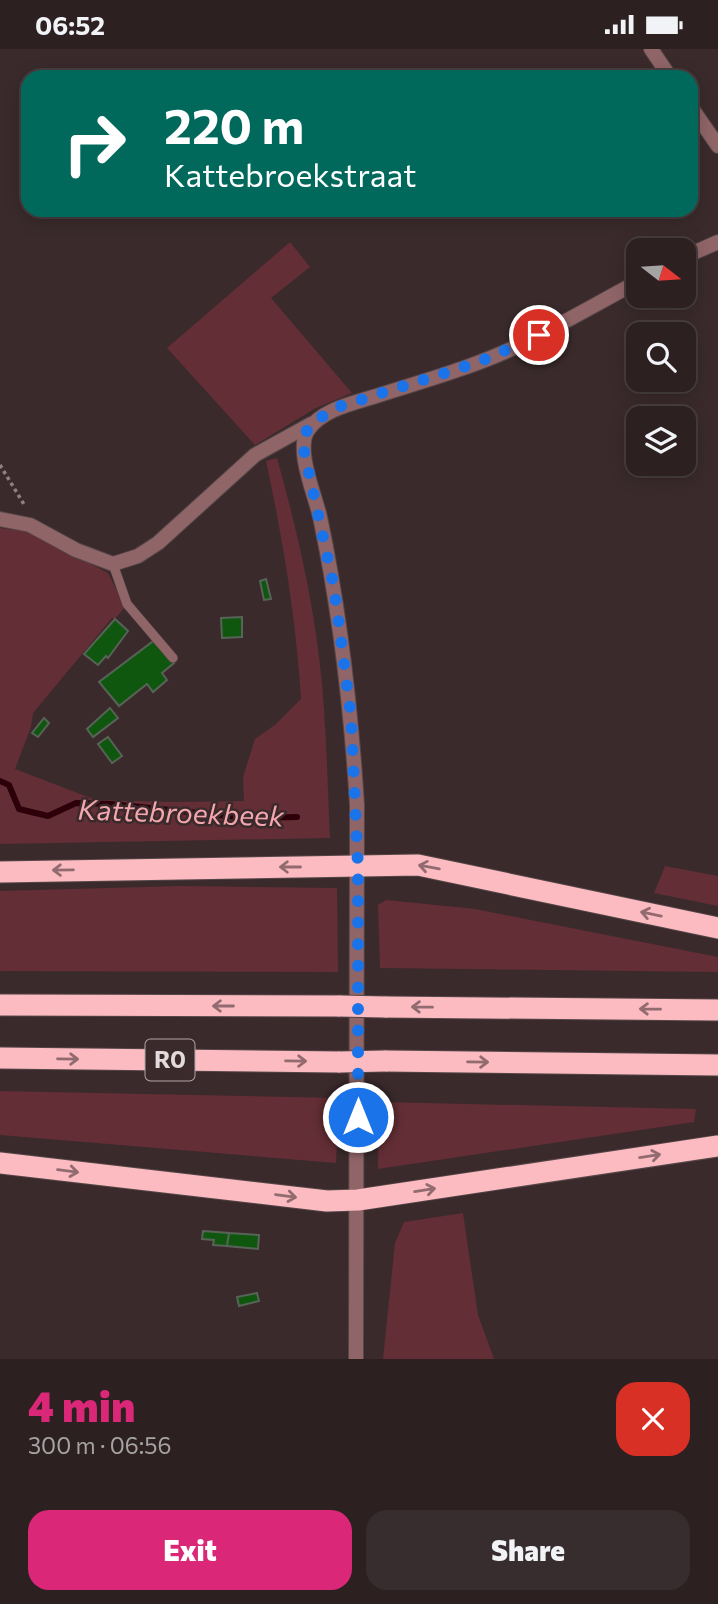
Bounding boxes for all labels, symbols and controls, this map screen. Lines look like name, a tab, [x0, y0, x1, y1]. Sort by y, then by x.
text: 06:52	[35, 9, 105, 40]
text: 220 m	[164, 94, 304, 154]
icon: right	[49, 98, 140, 189]
text: Kattebroekstraat	[164, 154, 416, 194]
north arrow	[626, 238, 696, 308]
map controls	[626, 238, 696, 476]
pin	[509, 305, 569, 365]
icon: arrive	[520, 316, 558, 354]
button: search	[626, 322, 696, 392]
button: layers	[626, 406, 696, 476]
water label: Kattebroekbeek	[77, 791, 285, 833]
one-way arrow	[279, 860, 302, 874]
one-way arrow	[418, 860, 440, 874]
one-way arrow	[51, 864, 74, 877]
one-way arrow	[640, 907, 663, 921]
one-way arrow	[211, 999, 234, 1013]
one-way arrow	[411, 1000, 434, 1014]
one-way arrow	[639, 1002, 662, 1016]
road number: R0	[146, 1039, 194, 1080]
one-way arrow	[56, 1052, 79, 1066]
one-way arrow	[284, 1055, 307, 1068]
one-way arrow	[466, 1056, 489, 1069]
position arrow	[321, 1080, 395, 1154]
one-way arrow	[638, 1149, 661, 1162]
one-way arrow	[56, 1164, 79, 1177]
one-way arrow	[413, 1183, 436, 1196]
one-way arrow	[274, 1190, 297, 1203]
text: 4 min	[28, 1379, 135, 1431]
button: close	[616, 1382, 690, 1456]
text: 300 m · 06:56	[28, 1431, 171, 1459]
button: Exit	[28, 1510, 352, 1590]
button: Share	[366, 1510, 690, 1590]

